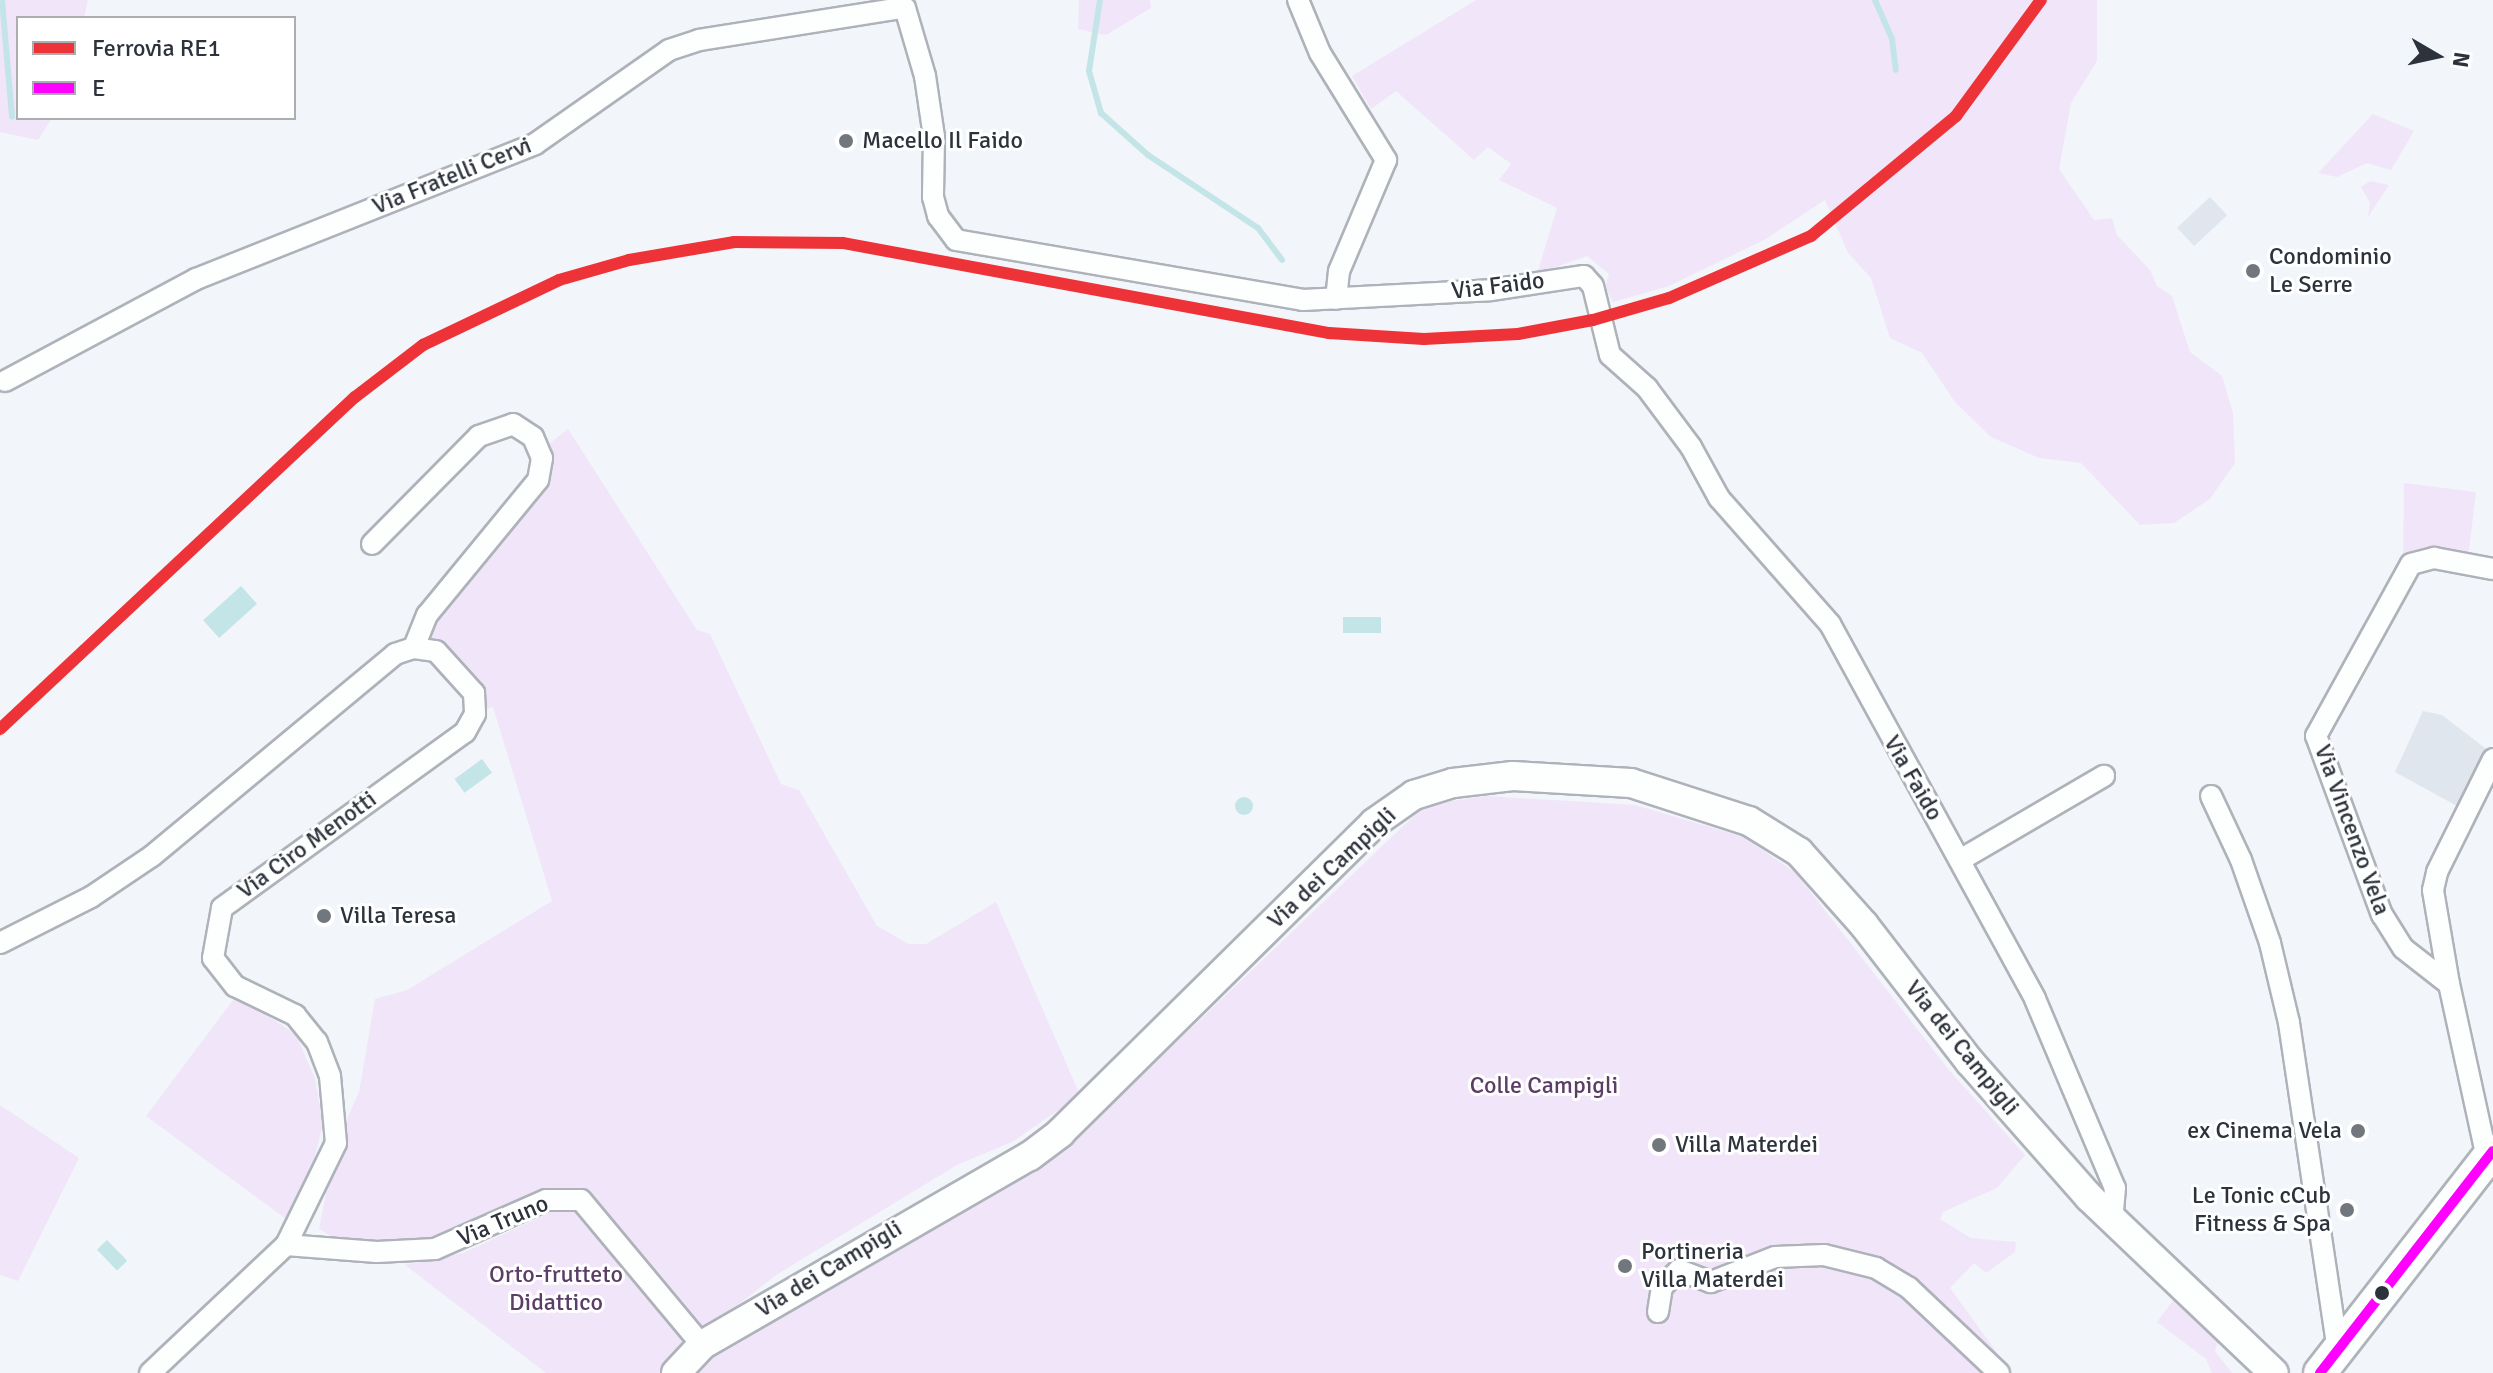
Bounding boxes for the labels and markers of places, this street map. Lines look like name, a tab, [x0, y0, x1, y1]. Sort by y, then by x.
place label: Macello Il Faido	[862, 127, 1023, 155]
marker: Macello Il Faido	[837, 132, 855, 150]
place label: Condominio Le Serre	[2269, 243, 2392, 299]
marker: Condominio Le Serre	[2244, 262, 2262, 280]
place label: Villa Teresa	[340, 902, 456, 930]
marker: Villa Teresa	[315, 907, 333, 925]
place label: ex Cinema Vela	[2187, 1117, 2342, 1145]
marker: ex Cinema Vela	[2349, 1122, 2367, 1140]
place label: Villa Materdei	[1675, 1131, 1818, 1159]
marker: Villa Materdei	[1650, 1136, 1668, 1154]
place label: Le Tonic cCub Fitness & Spa	[2192, 1182, 2331, 1238]
marker: Le Tonic cCub Fitness & Spa	[2338, 1201, 2356, 1219]
place label: Portineria Villa Materdei	[1641, 1238, 1784, 1294]
marker: Portineria Villa Materdei	[1616, 1257, 1634, 1275]
unlabelled marker	[2374, 1285, 2390, 1301]

